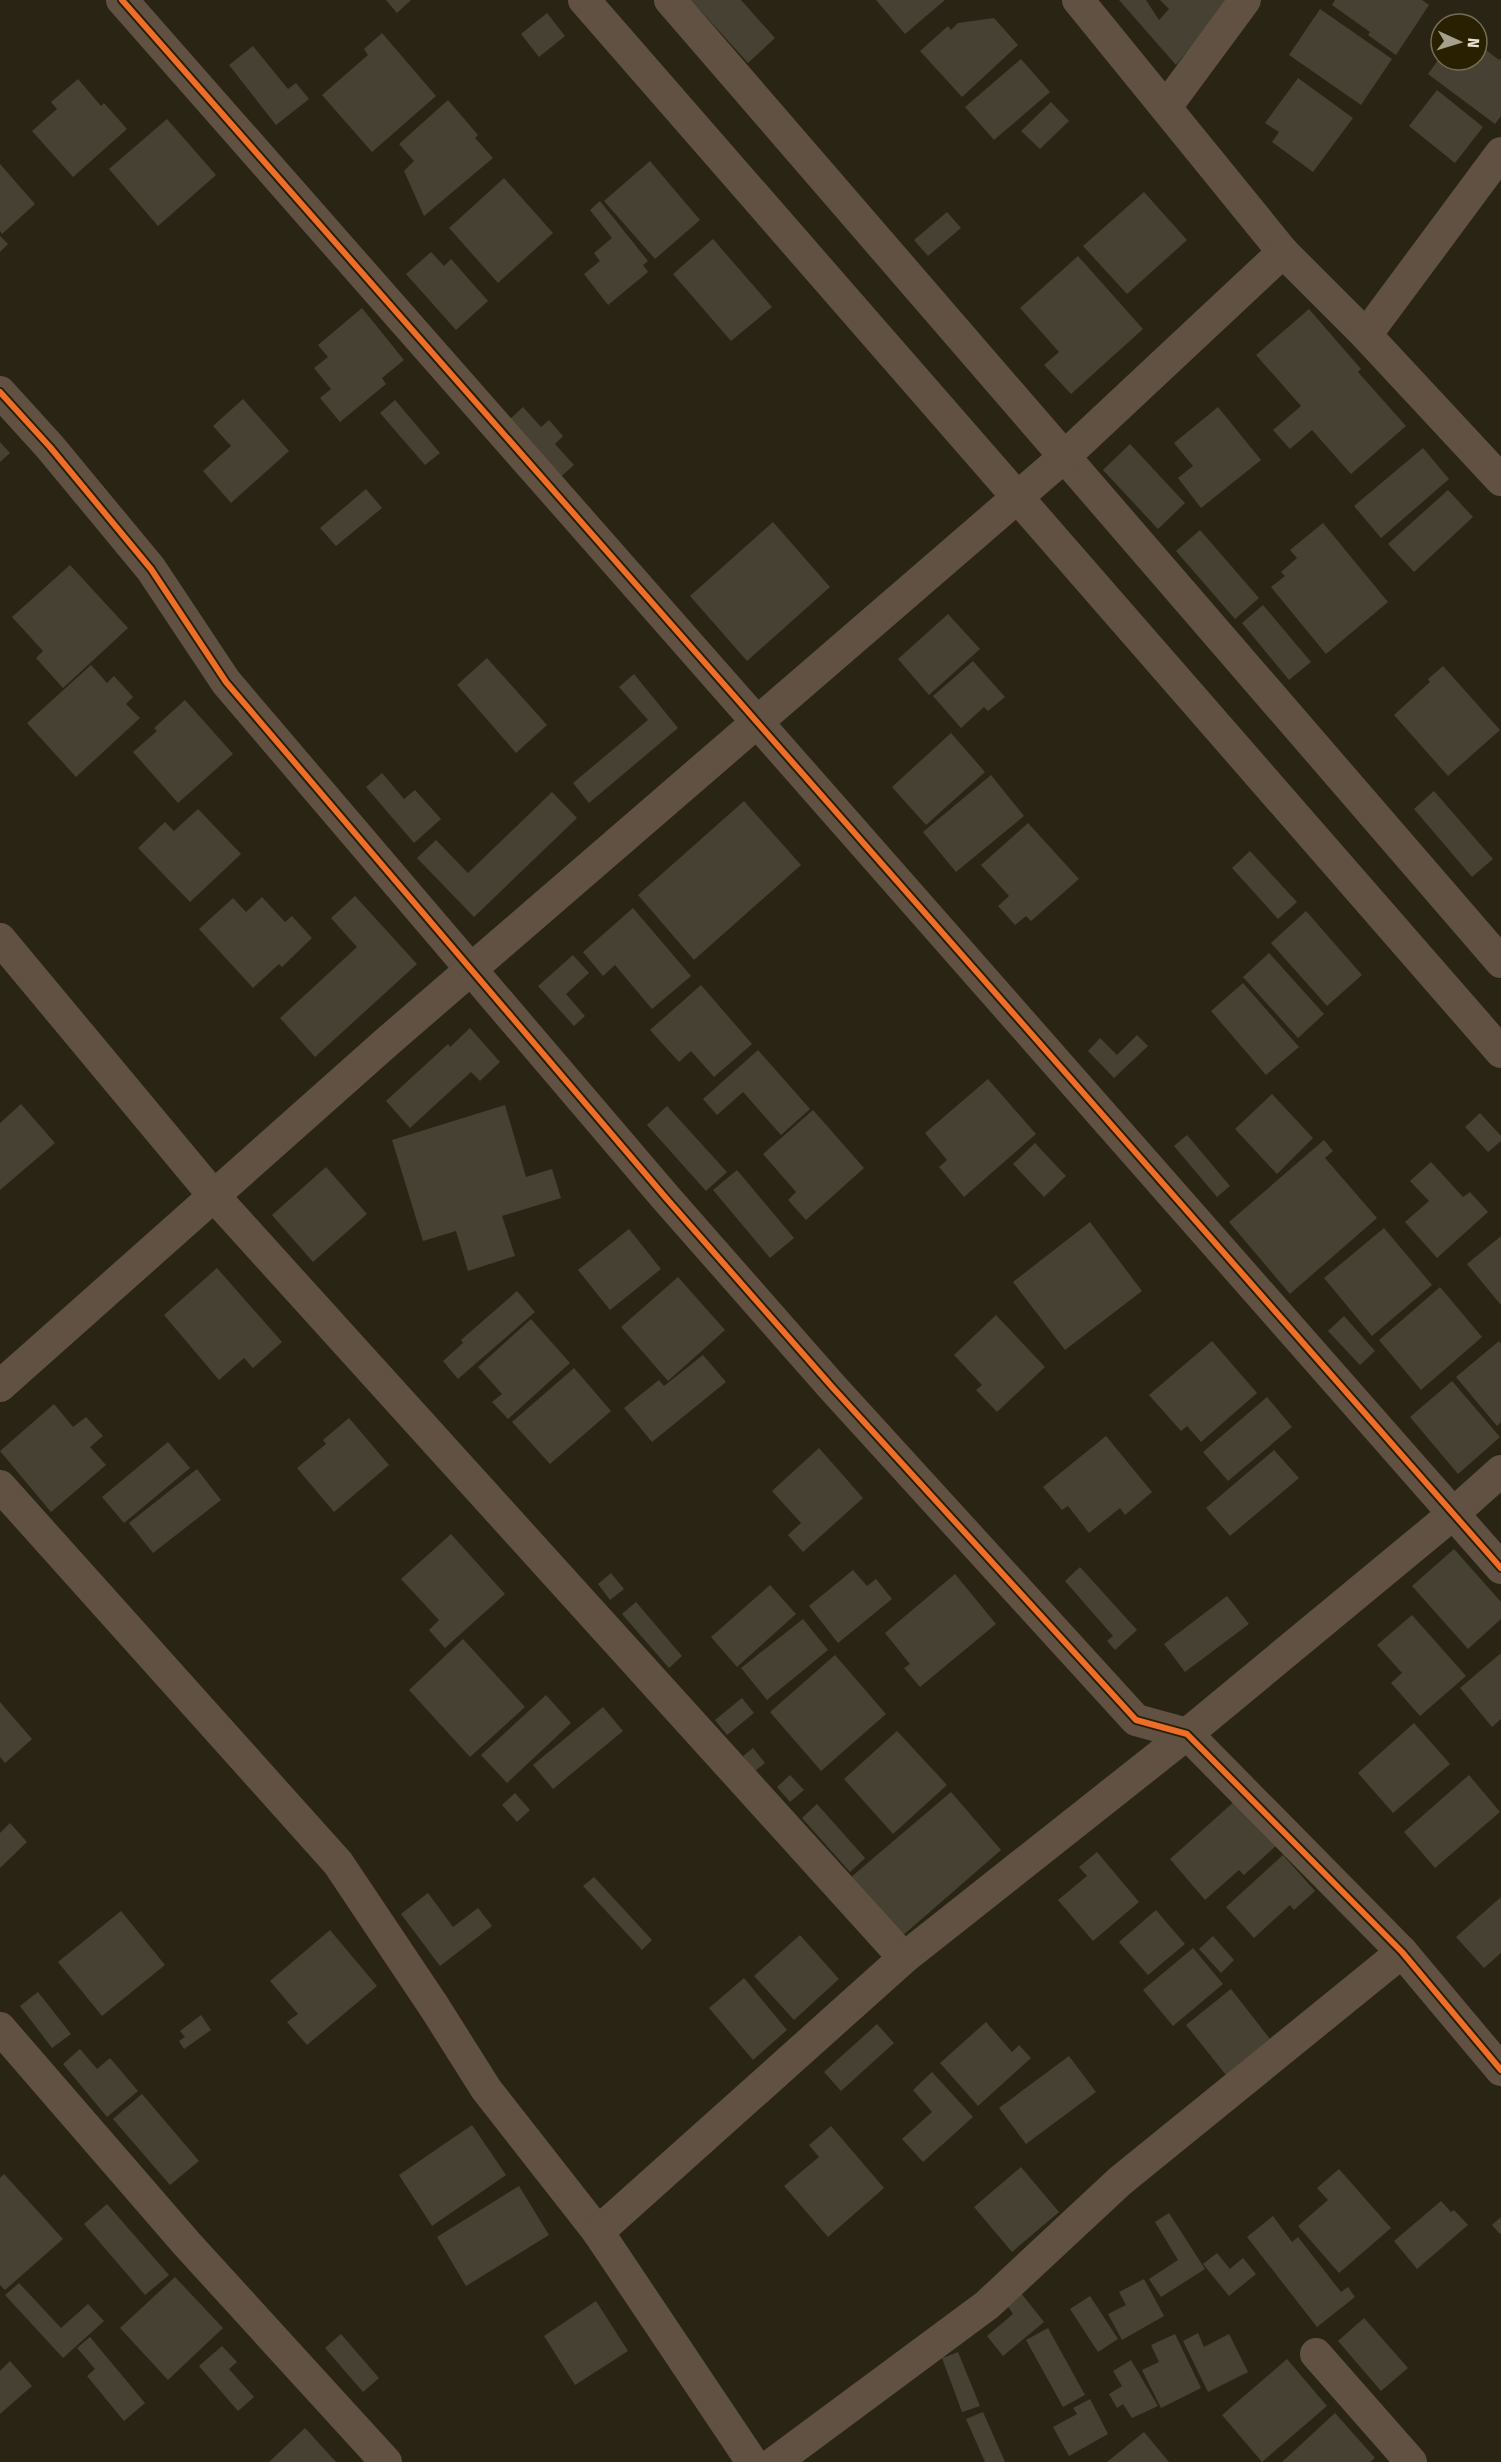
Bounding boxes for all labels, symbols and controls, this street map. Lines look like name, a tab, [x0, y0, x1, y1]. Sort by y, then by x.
north arrow	[1429, 12, 1489, 72]
text: N	[1464, 38, 1483, 48]

